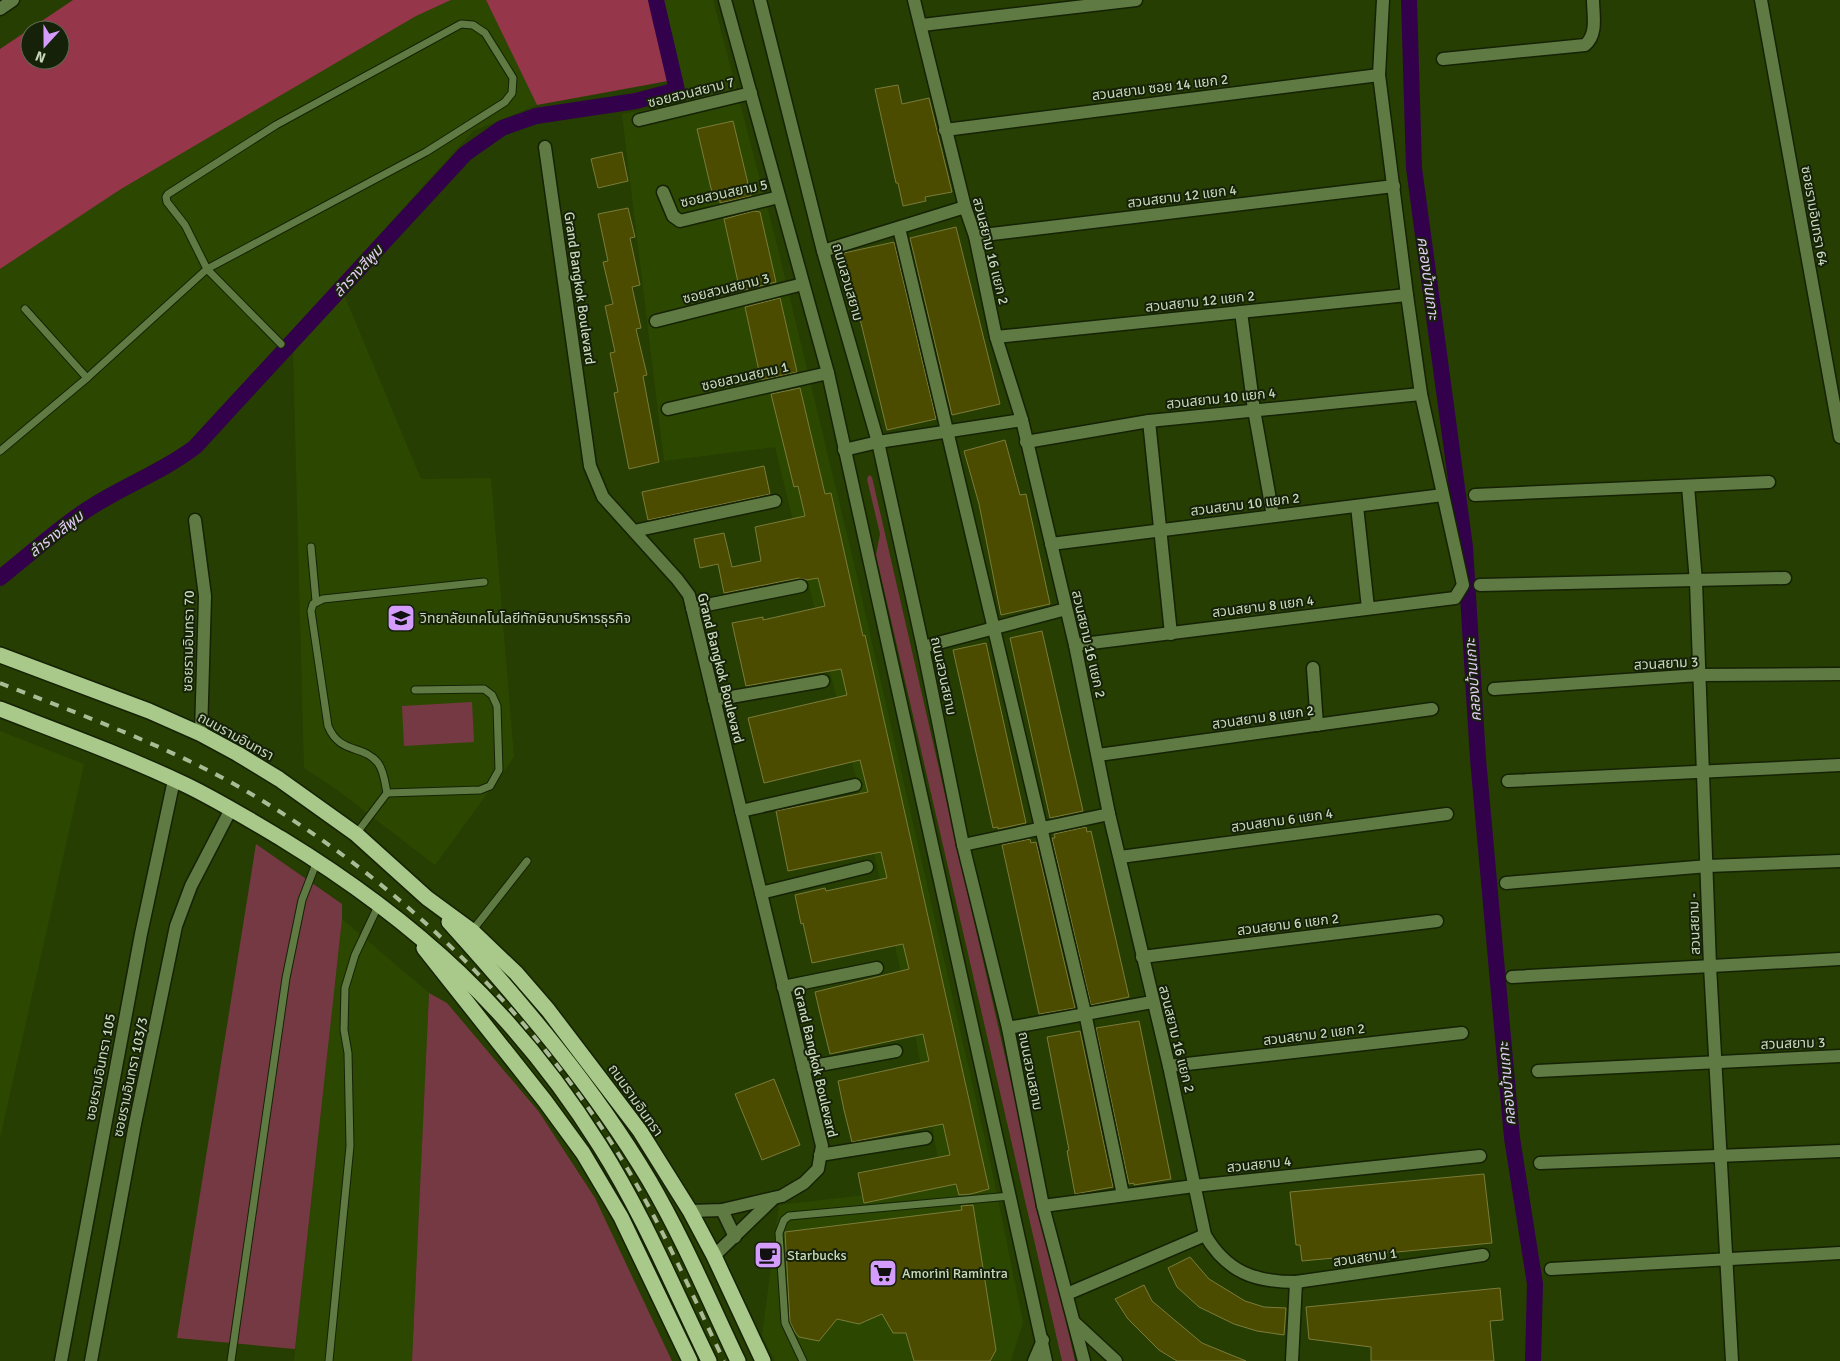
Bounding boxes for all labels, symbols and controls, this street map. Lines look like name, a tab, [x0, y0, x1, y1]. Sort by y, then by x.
north arrow	[20, 20, 70, 70]
text: N	[33, 47, 48, 66]
street label: สวนสยาม ซอย 14 แยก 2	[1091, 71, 1229, 104]
street label: ซอยสวนสยาม 7	[646, 73, 736, 111]
street label: ซอยรามอินทรา 64	[1797, 165, 1832, 268]
street label: ซอยสวนสยาม 5	[679, 176, 769, 211]
street label: สวนสยาม 12 แยก 4	[1126, 181, 1238, 212]
street label: สวนสยาม 16 แยก 2	[969, 196, 1012, 307]
street label: Grand Bangkok Boulevard	[560, 211, 599, 366]
water label: คลองบ้านเกาะ	[1413, 235, 1443, 322]
water label: ลำรางสีพูม	[329, 240, 388, 301]
street label: ถนนสวนสยาม	[828, 241, 867, 323]
street label: ซอยสวนสยาม 3	[681, 269, 771, 307]
street label: สวนสยาม 12 แยก 2	[1144, 287, 1256, 316]
street label: ซอยสวนสยาม 1	[700, 358, 790, 395]
street label: สวนสยาม 10 แยก 4	[1165, 384, 1277, 413]
street label: สวนสยาม 10 แยก 2	[1189, 489, 1301, 520]
water label: ลำรางสีพูม	[25, 506, 88, 561]
street label: สวนสยาม 16 แยก 2	[1068, 588, 1109, 700]
street label: ซอยรามอินทรา 70	[179, 590, 198, 692]
street label: Grand Bangkok Boulevard	[694, 591, 747, 745]
street label: สวนสยาม 8 แยก 4	[1211, 592, 1315, 621]
school or university icon: วิทยาลัยเทคโนโลยีทักษิณาบริหารธุรกิจ	[386, 603, 416, 633]
place label: วิทยาลัยเทคโนโลยีทักษิณาบริหารธุรกิจ	[419, 610, 631, 627]
street label: ถนนสวนสยาม	[927, 635, 960, 717]
water label: คลองบ้านเกาะ	[1461, 636, 1485, 722]
street label: สวนสยาม 3	[1633, 653, 1699, 674]
street label: สวนสยาม 8 แยก 2	[1211, 702, 1315, 733]
street label: ถนนรามอินทรา	[195, 709, 277, 764]
street label: สวนสยาม 6 แยก 4	[1230, 805, 1335, 836]
street label: สวนสยาม -	[1685, 893, 1704, 955]
street label: สวนสยาม 6 แยก 2	[1236, 910, 1340, 939]
street label: สวนสยาม 16 แยก 2	[1155, 984, 1198, 1095]
street label: Grand Bangkok Boulevard	[790, 985, 841, 1139]
street label: ซอยรามอินทรา 105	[82, 1012, 119, 1122]
street label: ซอยรามอินทรา 103/3	[109, 1016, 152, 1139]
street label: สวนสยาม 2 แยก 2	[1262, 1020, 1366, 1049]
street label: ถนนสวนสยาม	[1015, 1030, 1046, 1112]
street label: สวนสยาม 3	[1760, 1034, 1826, 1053]
water label: คลองบ้านเกาะ	[1494, 1040, 1520, 1126]
street label: ถนนรามอินทรา	[604, 1061, 667, 1140]
street label: สวนสยาม 4	[1226, 1153, 1293, 1176]
cafe icon: Starbucks	[753, 1240, 783, 1270]
street label: สวนสยาม 1	[1332, 1245, 1398, 1270]
place label: Starbucks	[787, 1247, 847, 1264]
supermarket icon: Amorini Ramintra	[868, 1258, 898, 1288]
place label: Amorini Ramintra	[902, 1265, 1008, 1282]

